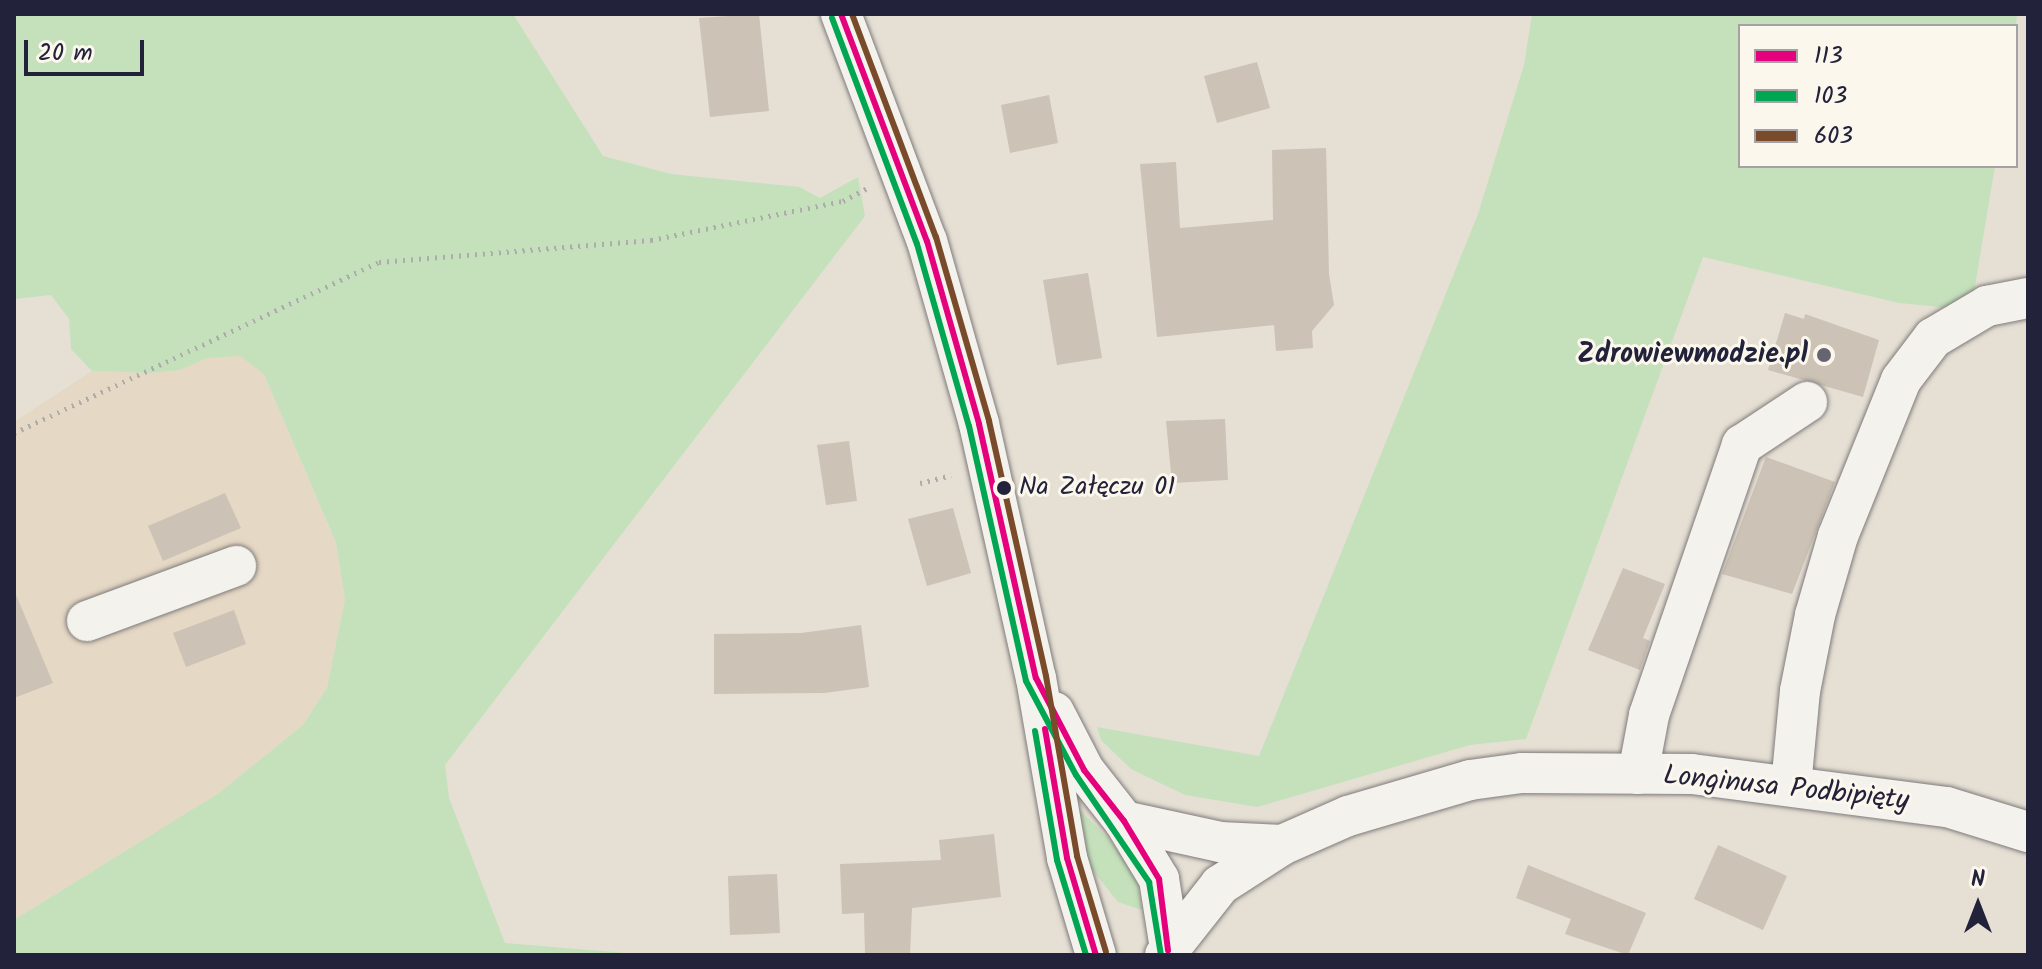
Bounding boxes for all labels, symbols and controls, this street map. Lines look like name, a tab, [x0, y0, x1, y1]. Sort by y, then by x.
scale bar	[28, 24, 148, 74]
legend	[1738, 24, 2018, 168]
text: 20 m	[38, 34, 93, 73]
text: 113	[1814, 37, 1843, 76]
text: 103	[1814, 77, 1847, 116]
text: 603	[1814, 117, 1853, 156]
place label: Zdrowiewmodzie.pl	[1577, 338, 1808, 372]
marker: Zdrowiewmodzie.pl	[1815, 346, 1833, 364]
place label: Na Załęczu 01	[1019, 472, 1175, 504]
marker: Na Załęczu 01	[996, 480, 1012, 496]
street label: Longinusa Podbipięty	[1661, 759, 1911, 819]
text: N	[1971, 863, 1985, 898]
north arrow	[1938, 865, 2018, 945]

